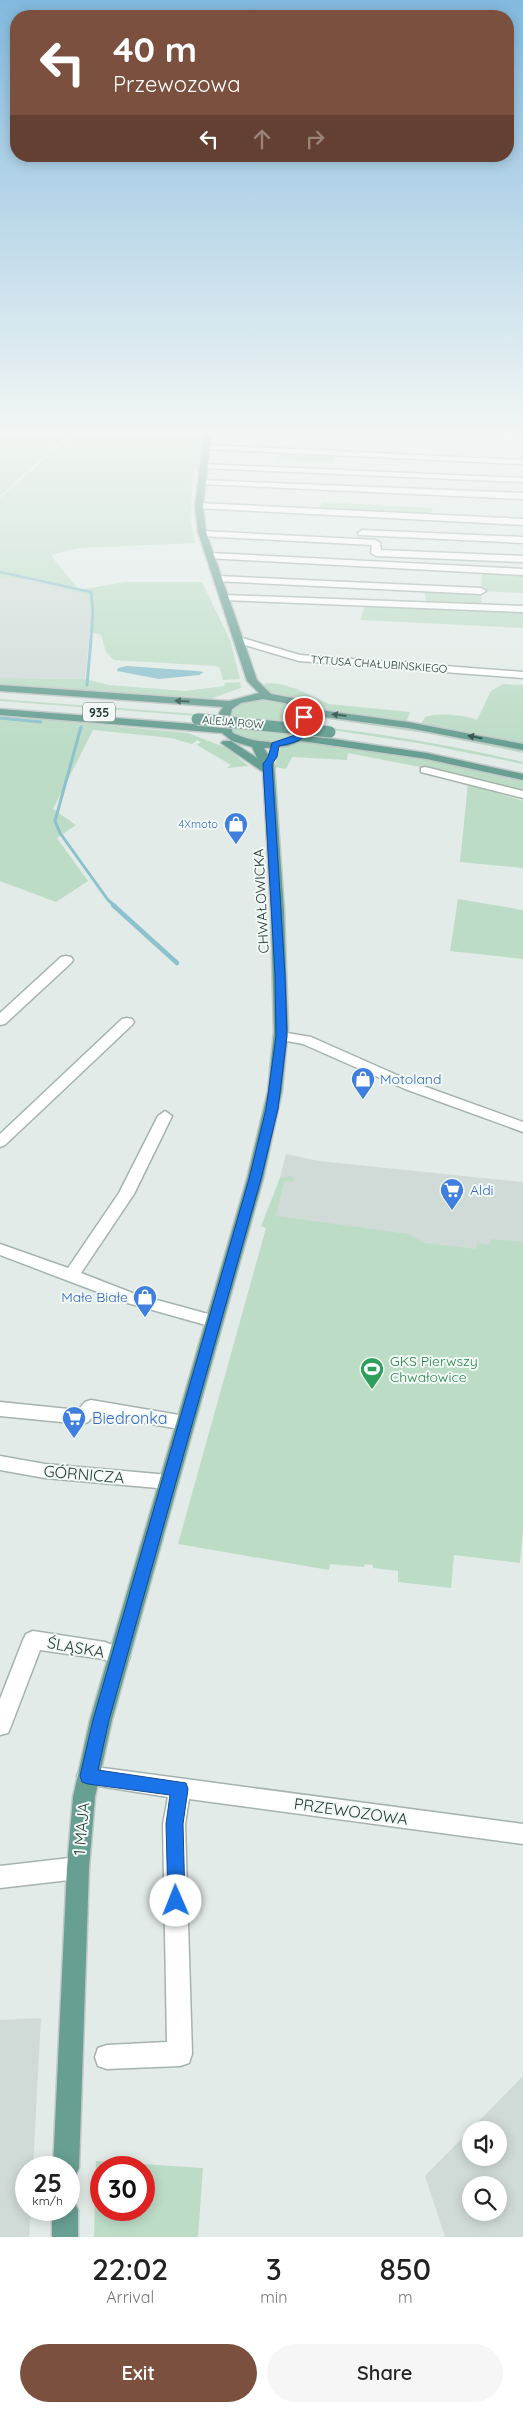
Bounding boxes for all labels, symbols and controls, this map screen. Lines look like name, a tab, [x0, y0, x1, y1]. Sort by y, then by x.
text: 40 m	[113, 27, 197, 71]
icon: left	[30, 30, 95, 95]
text: Przewozowa	[113, 70, 241, 98]
icon: left	[195, 125, 223, 153]
icon: ahead	[248, 125, 276, 153]
icon: right	[301, 125, 329, 153]
street label: TYTUSA CHAŁUBIŃSKIEGO	[310, 652, 448, 676]
one-way arrow	[174, 696, 190, 704]
pin	[283, 696, 325, 738]
road number: 935	[83, 702, 115, 722]
icon: arrive	[290, 703, 318, 731]
one-way arrow	[330, 711, 346, 719]
street label: ALEJA ROW	[202, 712, 265, 732]
one-way arrow	[467, 733, 483, 741]
shop icon: 4Xmoto	[223, 811, 249, 845]
place label: 4Xmoto	[179, 817, 218, 831]
street label: CHWAŁOWICKA	[249, 848, 273, 954]
shop icon: Motoland	[350, 1066, 376, 1100]
place label: Motoland	[380, 1070, 441, 1088]
supermarket icon: Aldi	[439, 1177, 465, 1211]
place label: Aldi	[470, 1181, 494, 1199]
shop icon: Małe Białe	[132, 1284, 158, 1318]
place label: Małe Białe	[61, 1288, 128, 1306]
place label: GKS Pierwszy Chwałowice	[390, 1352, 478, 1386]
sports icon: GKS Pierwszy Chwałowice	[359, 1356, 385, 1390]
supermarket icon: Biedronka	[61, 1405, 87, 1439]
place label: Biedronka	[92, 1408, 168, 1428]
street label: GÓRNICZA	[43, 1461, 125, 1487]
street label: ŚLĄSKA	[46, 1632, 106, 1662]
street label: PRZEWOZOWA	[293, 1793, 409, 1829]
street label: 1 MAJA	[69, 1802, 93, 1856]
position arrow	[149, 1874, 201, 1926]
map controls	[462, 2121, 507, 2221]
button: sound	[462, 2121, 507, 2166]
speed limit sign: 30	[90, 2156, 155, 2221]
text: 25	[33, 2167, 62, 2198]
button: search	[462, 2176, 507, 2221]
text: km/h	[32, 2193, 63, 2208]
text: 22:02	[92, 2250, 168, 2288]
text: 3	[266, 2250, 282, 2288]
text: 850	[379, 2250, 431, 2288]
text: Arrival	[106, 2287, 154, 2307]
text: min	[260, 2287, 288, 2307]
text: m	[398, 2287, 413, 2307]
button: Exit	[20, 2344, 257, 2402]
button: Share	[267, 2344, 503, 2402]

